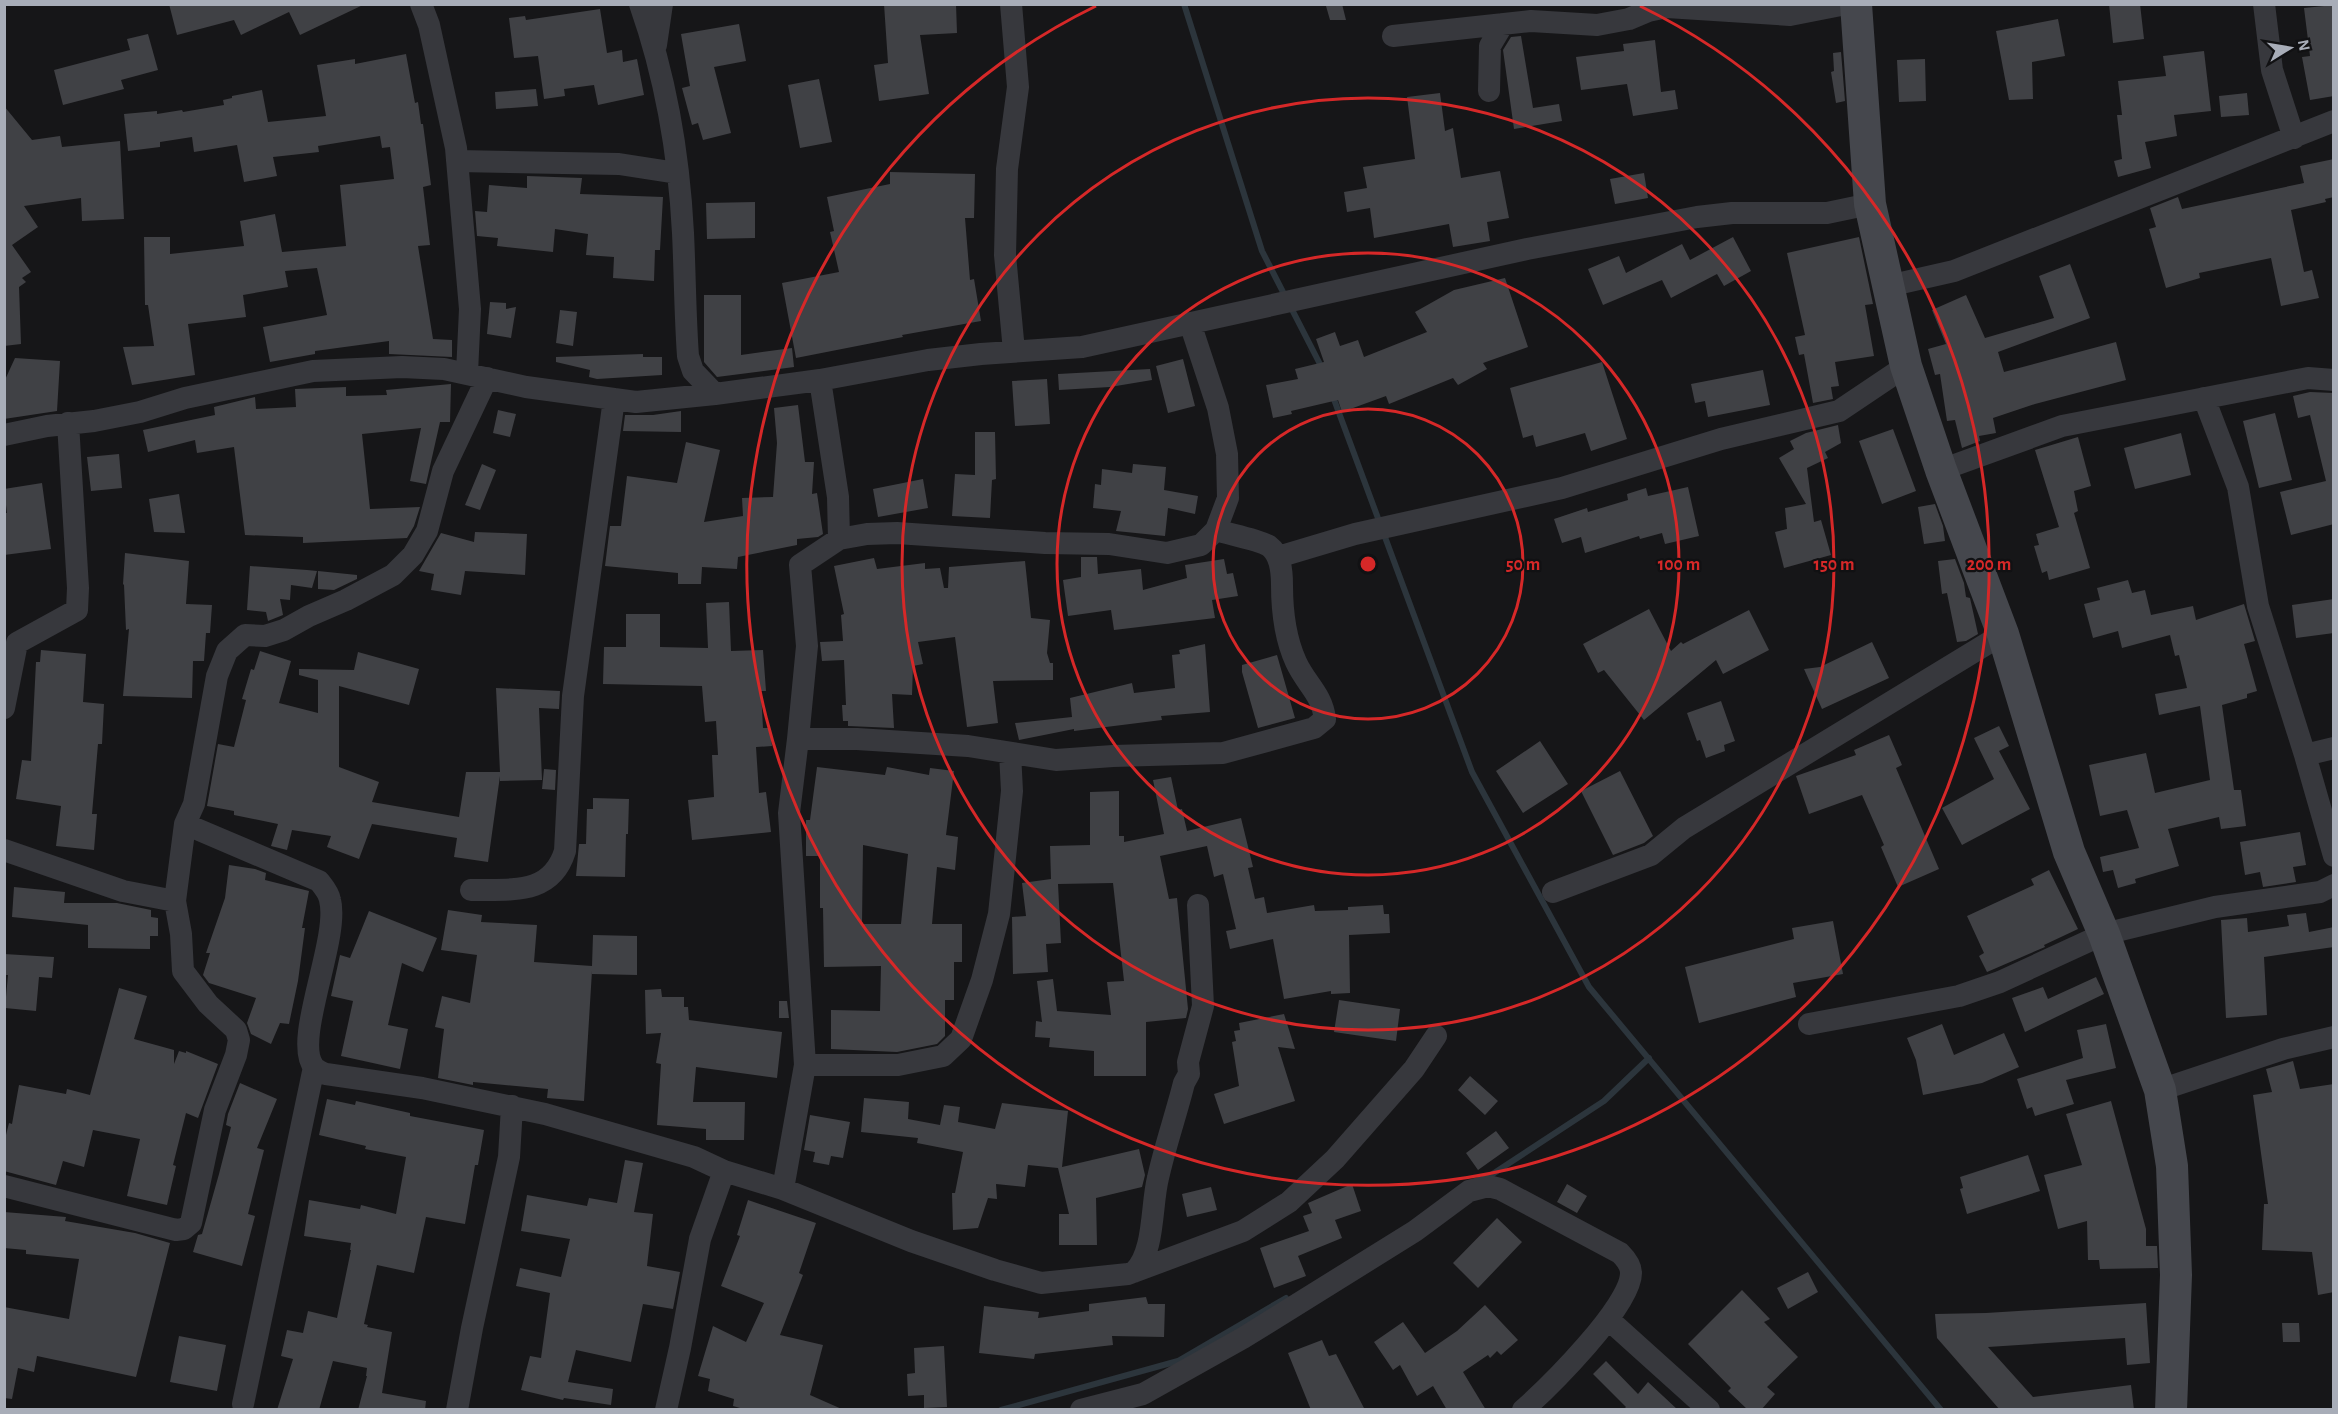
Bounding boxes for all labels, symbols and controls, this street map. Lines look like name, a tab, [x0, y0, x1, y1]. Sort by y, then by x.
north arrow	[2260, 18, 2320, 78]
text: N	[2295, 38, 2313, 52]
centre of rings	[1358, 554, 1378, 574]
text: 50 m	[1506, 556, 1540, 574]
text: 100 m	[1658, 556, 1700, 574]
text: 150 m	[1814, 556, 1854, 574]
text: 200 m	[1967, 556, 2011, 574]

